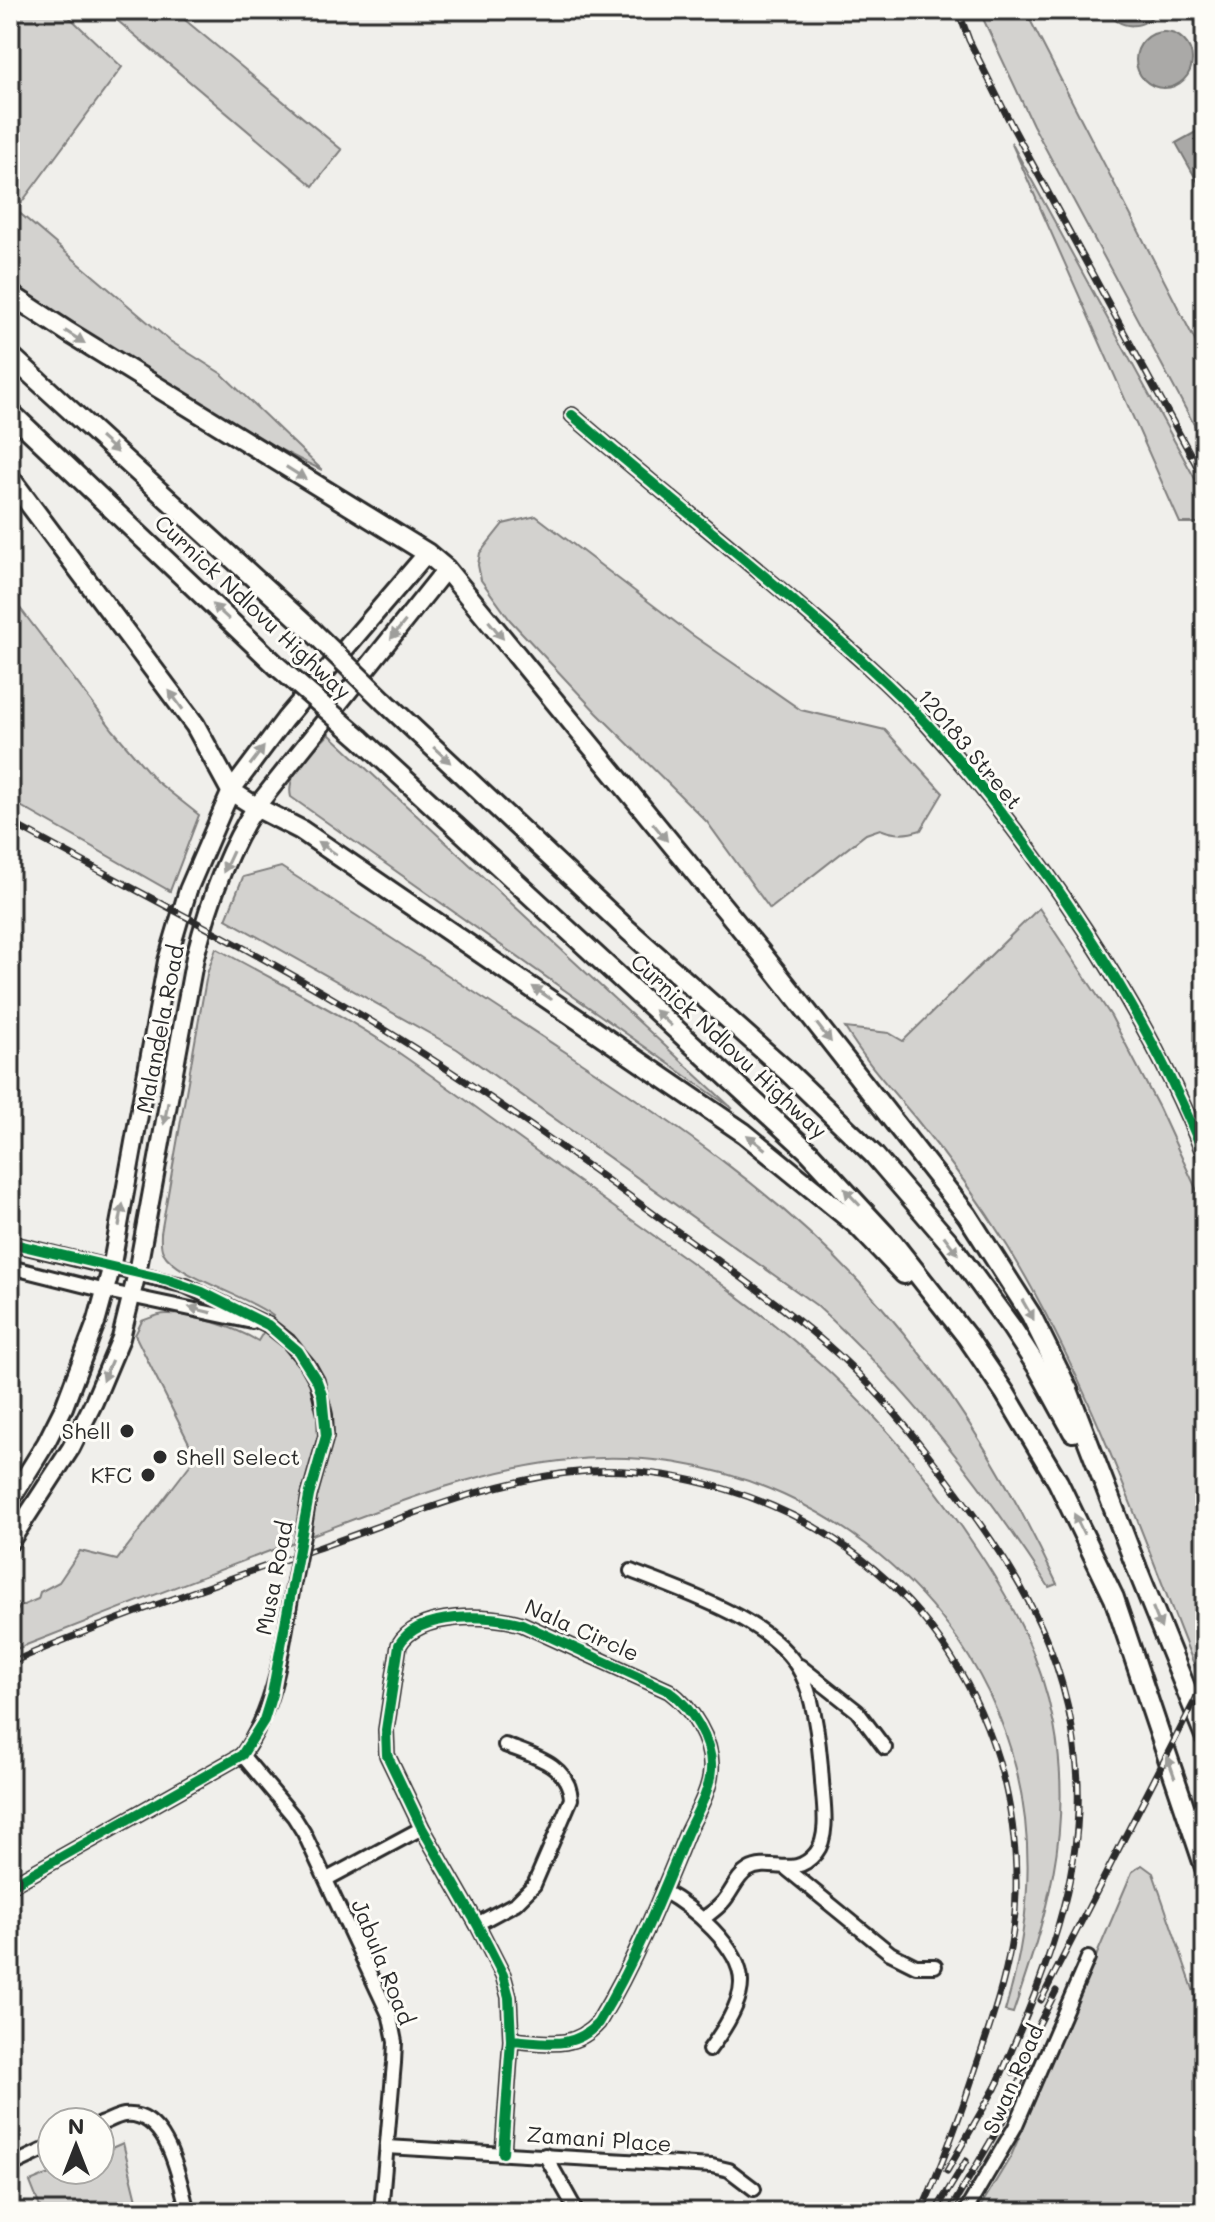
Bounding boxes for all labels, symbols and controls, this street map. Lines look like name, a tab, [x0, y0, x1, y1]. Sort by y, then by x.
one-way arrow	[64, 329, 86, 343]
one-way arrow	[100, 435, 119, 453]
one-way arrow	[285, 466, 307, 480]
street label: Curnick Ndlovu Highway	[149, 508, 358, 705]
one-way arrow	[211, 604, 230, 622]
one-way arrow	[390, 620, 406, 640]
one-way arrow	[487, 620, 503, 640]
street label: 120183 Street	[911, 682, 1029, 815]
one-way arrow	[169, 689, 185, 710]
one-way arrow	[249, 745, 264, 766]
one-way arrow	[432, 746, 451, 764]
one-way arrow	[651, 821, 668, 841]
one-way arrow	[316, 840, 337, 855]
one-way arrow	[222, 850, 235, 874]
street label: Malandela Road	[129, 942, 190, 1116]
street label: Curnick Ndlovu Highway	[625, 947, 834, 1144]
one-way arrow	[531, 987, 553, 1001]
one-way arrow	[654, 1010, 673, 1028]
one-way arrow	[815, 1023, 832, 1043]
one-way arrow	[159, 1101, 171, 1126]
one-way arrow	[746, 1134, 766, 1150]
one-way arrow	[843, 1188, 861, 1207]
one-way arrow	[115, 1202, 127, 1227]
one-way arrow	[943, 1235, 959, 1256]
one-way arrow	[1021, 1299, 1035, 1321]
one-way arrow	[187, 1304, 212, 1316]
one-way arrow	[101, 1359, 114, 1383]
place label: Shell	[62, 1416, 111, 1445]
marker: Shell	[118, 1422, 136, 1440]
place label: Shell Select	[176, 1442, 300, 1471]
marker: Shell Select	[151, 1448, 169, 1466]
place label: KFC	[91, 1460, 132, 1489]
marker: KFC	[139, 1466, 157, 1484]
one-way arrow	[1072, 1513, 1086, 1536]
street label: Musa Road	[248, 1518, 299, 1638]
street label: Nala Circle	[521, 1592, 644, 1668]
one-way arrow	[1151, 1607, 1164, 1630]
one-way arrow	[1165, 1755, 1177, 1779]
street label: Jabula Road	[345, 1895, 422, 2029]
street label: Swan Road	[975, 2019, 1050, 2138]
north arrow	[36, 2106, 116, 2186]
text: N	[68, 2111, 84, 2140]
street label: Zamani Place	[526, 2119, 672, 2158]

